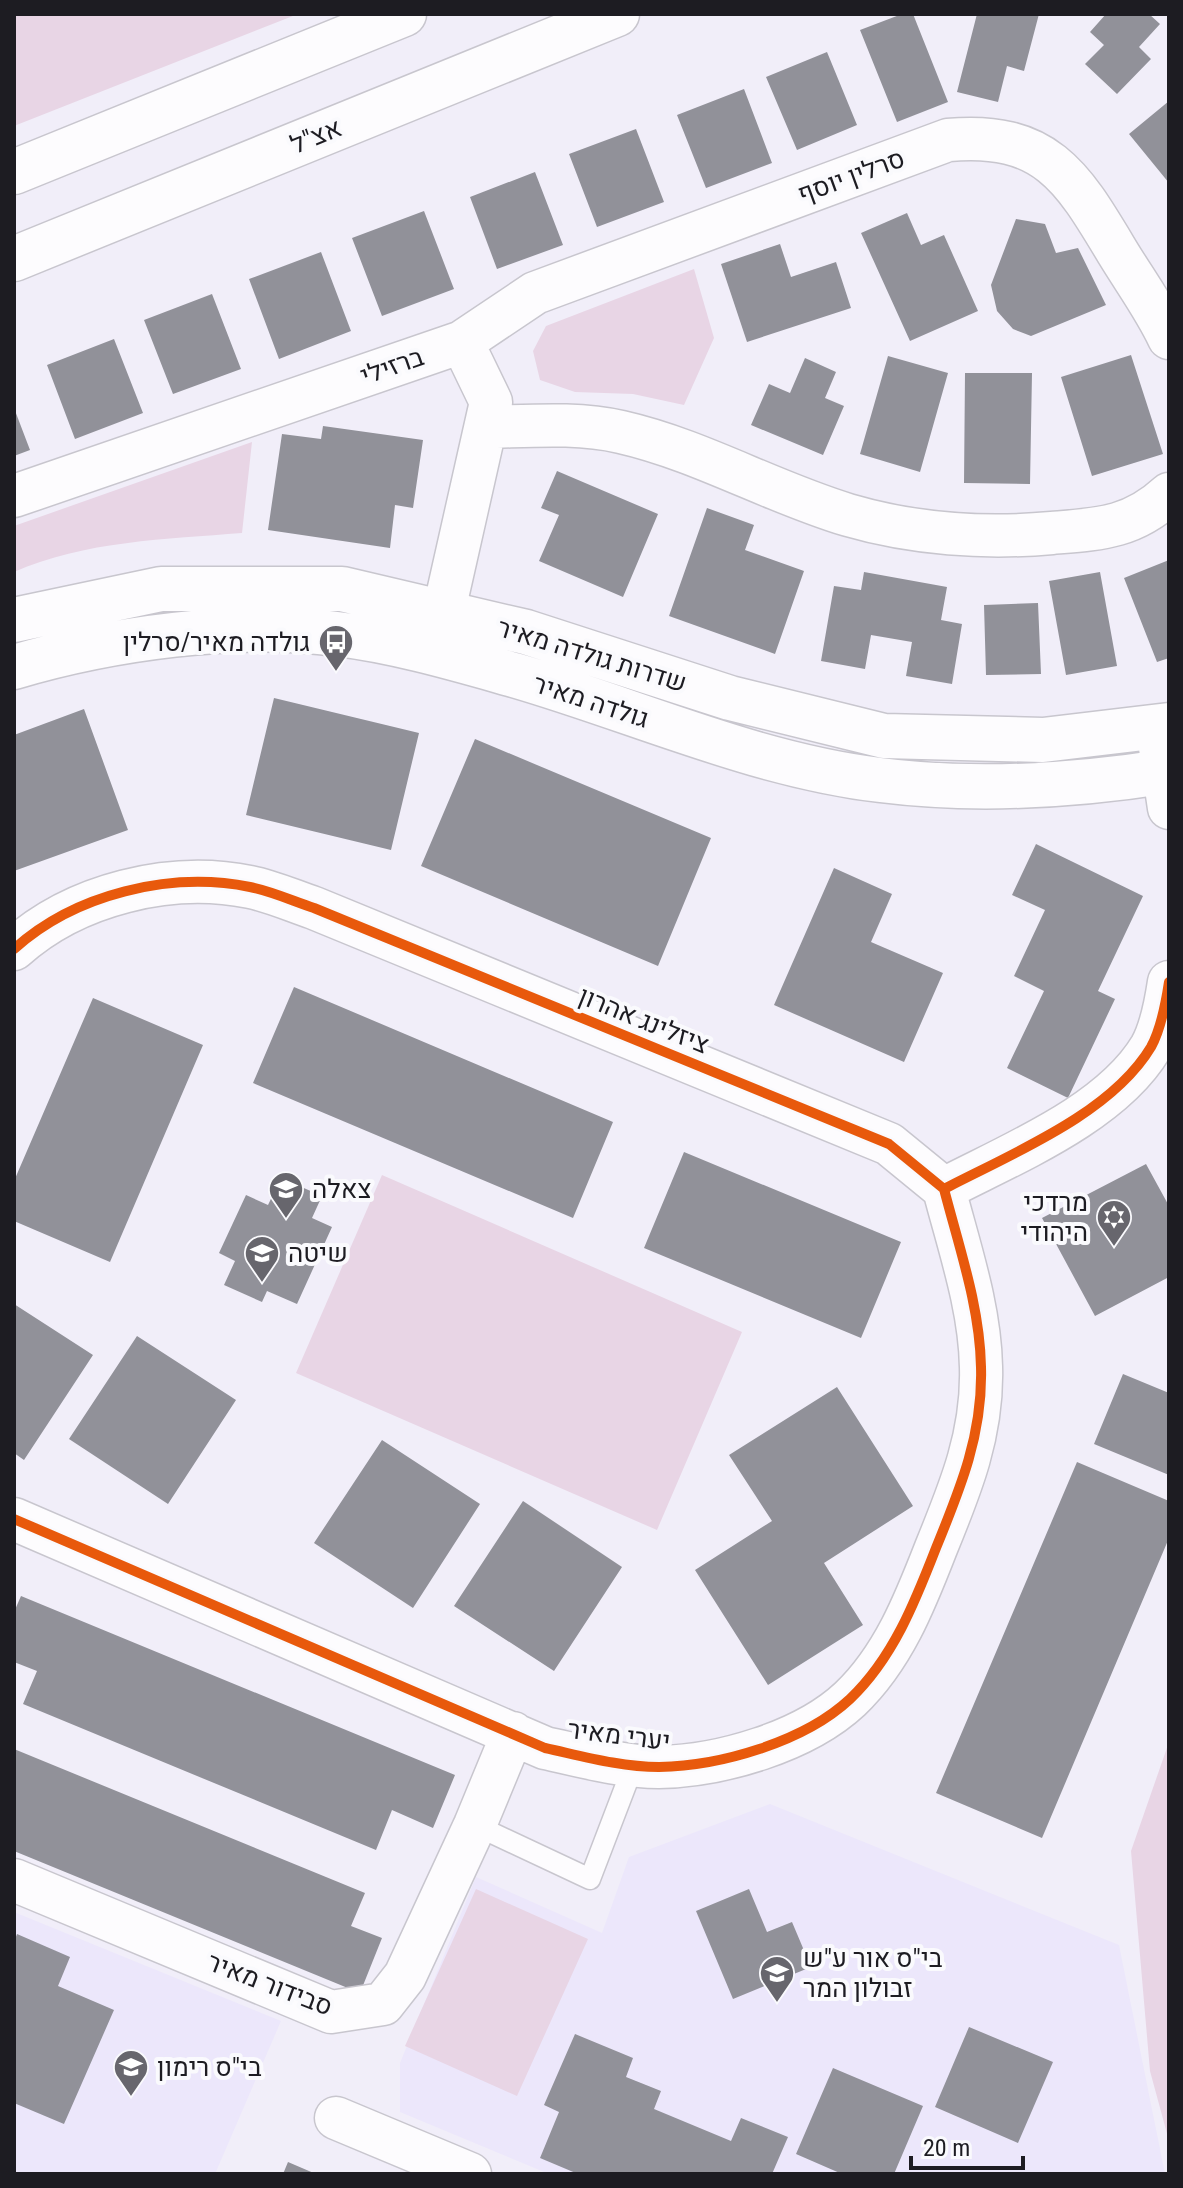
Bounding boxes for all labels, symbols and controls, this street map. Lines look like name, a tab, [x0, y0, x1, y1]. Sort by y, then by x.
street label: אצ"ל	[286, 112, 346, 160]
street label: סרלין יוסף	[793, 143, 909, 209]
street label: ברזילי	[357, 341, 428, 391]
street label: שדרות גולדה מאיר	[494, 612, 690, 698]
bus stop icon: גולדה מאיר/סרלין	[317, 623, 355, 673]
place label: גולדה מאיר/סרלין	[123, 627, 310, 657]
street label: גולדה מאיר	[529, 668, 653, 734]
street label: ציזלינג אהרון	[575, 980, 713, 1060]
school or university icon: צאלה	[267, 1170, 305, 1220]
place label: צאלה	[312, 1174, 372, 1204]
place label: מרדכי היהודי	[1021, 1187, 1088, 1247]
synagogue icon: מרדכי היהודי	[1095, 1198, 1133, 1248]
school or university icon: שיטה	[243, 1234, 281, 1284]
place label: שיטה	[288, 1238, 348, 1268]
street label: יערי מאיר	[566, 1714, 672, 1756]
place label: בי"ס אור ע"ש זבולון המר	[803, 1943, 943, 2003]
street label: סבידור מאיר	[203, 1946, 337, 2022]
school or university icon: בי"ס אור ע"ש זבולון המר	[758, 1954, 796, 2004]
school or university icon: בי"ס רימון	[112, 2048, 150, 2098]
place label: בי"ס רימון	[157, 2052, 262, 2082]
scale bar	[911, 2120, 1023, 2170]
text: 20 m	[923, 2134, 970, 2162]

